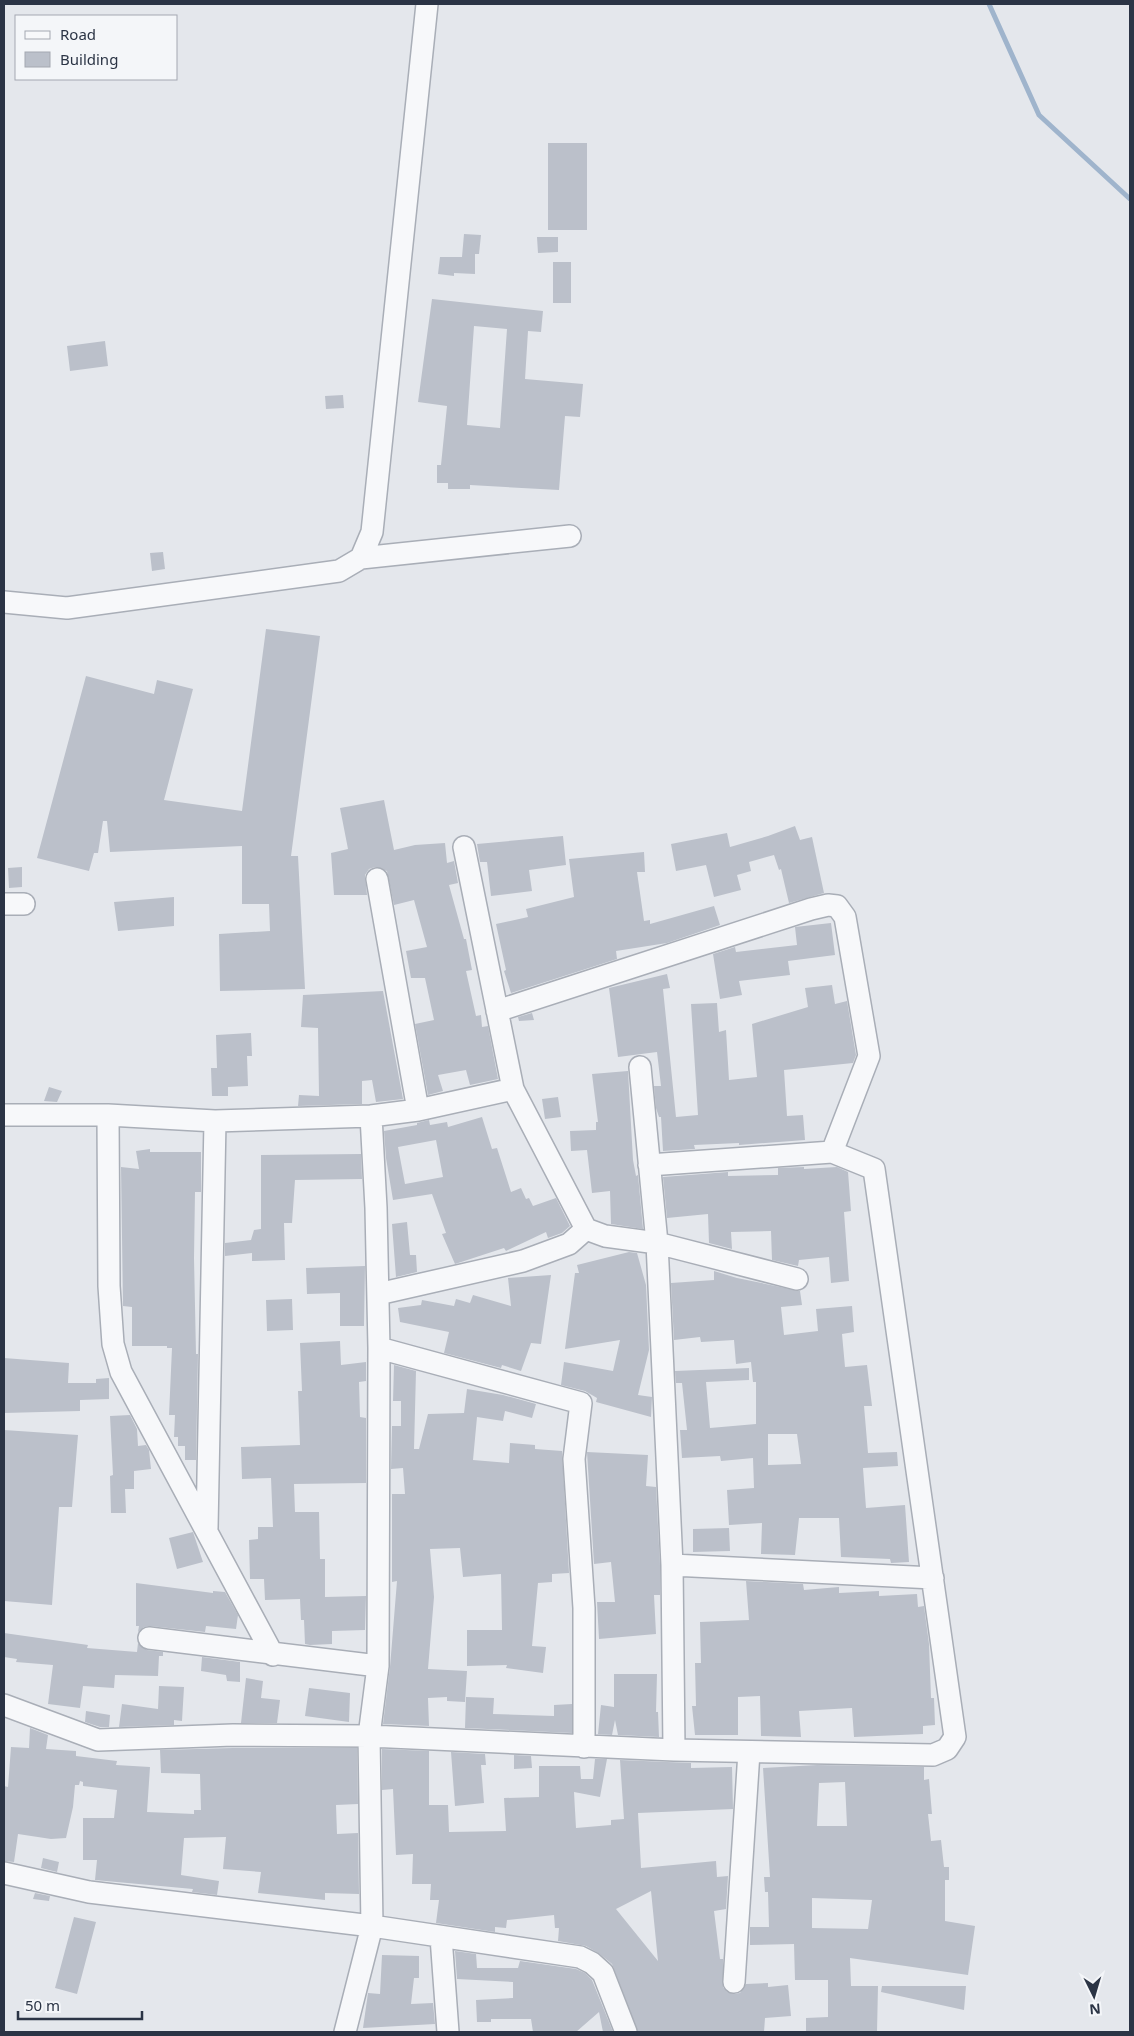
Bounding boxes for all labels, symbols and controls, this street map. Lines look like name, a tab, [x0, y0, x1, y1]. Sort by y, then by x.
legend	[15, 15, 178, 80]
text: Road	[60, 24, 96, 44]
text: Building	[60, 49, 118, 69]
north arrow	[1069, 1971, 1119, 2021]
scale bar	[18, 1988, 141, 2020]
text: 50 m	[25, 1995, 60, 2015]
text: N	[1089, 1999, 1102, 2019]

